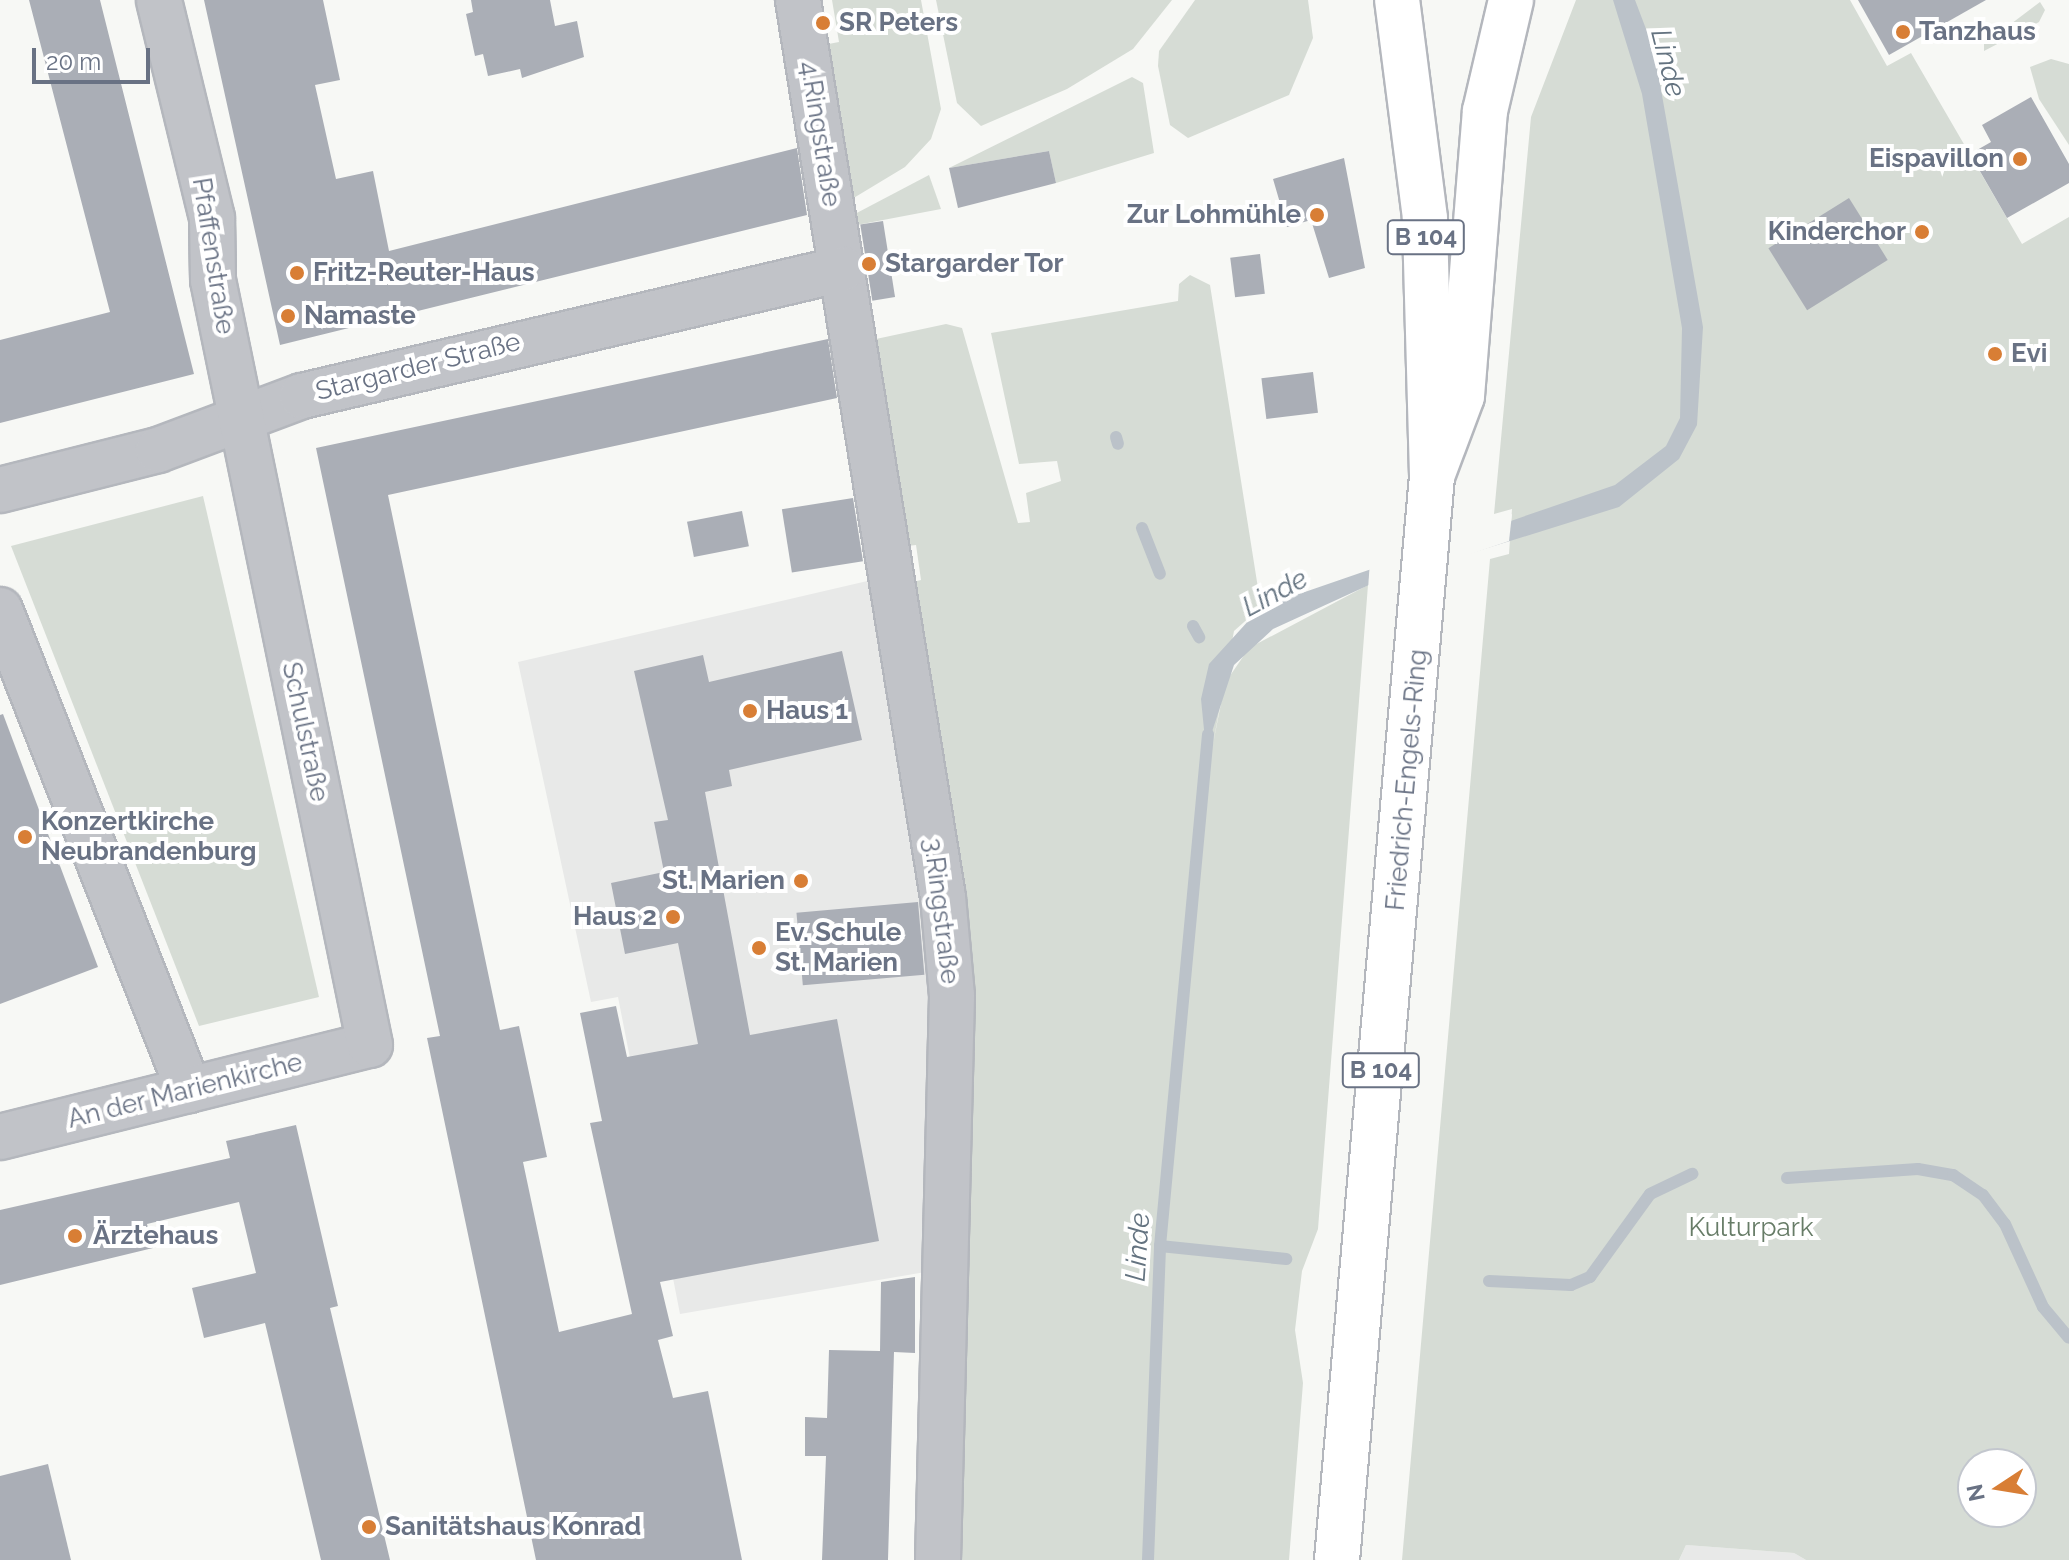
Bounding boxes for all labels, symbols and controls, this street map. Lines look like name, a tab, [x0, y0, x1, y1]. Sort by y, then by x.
place label: SR Peters	[839, 7, 958, 39]
marker: SR Peters	[814, 14, 832, 32]
place label: Tanzhaus	[1919, 16, 2036, 48]
marker: Tanzhaus	[1894, 23, 1912, 41]
water label: Linde	[1643, 25, 1693, 101]
scale bar	[36, 32, 154, 82]
text: 20 m	[46, 47, 101, 76]
street label: 4.Ringstraße	[793, 59, 847, 209]
place label: Eispavillon	[1869, 143, 2004, 175]
marker: Eispavillon	[2011, 150, 2029, 168]
street label: Pfaffenstraße	[185, 176, 241, 336]
place label: Zur Lohmühle	[1126, 199, 1301, 231]
marker: Zur Lohmühle	[1308, 206, 1326, 224]
place label: Kinderchor	[1768, 216, 1906, 248]
road number: B 104	[1386, 217, 1466, 257]
marker: Kinderchor	[1913, 223, 1931, 241]
place label: Stargarder Tor	[885, 248, 1065, 280]
marker: Stargarder Tor	[860, 255, 878, 273]
place label: Fritz-Reuter-Haus	[313, 257, 535, 289]
marker: Fritz-Reuter-Haus	[288, 264, 306, 282]
place label: Namaste	[304, 300, 416, 332]
marker: Namaste	[279, 307, 297, 325]
street label: Stargarder Straße	[312, 326, 524, 408]
place label: Evi	[2011, 338, 2047, 370]
marker: Evi	[1986, 345, 2004, 363]
water label: Linde	[1237, 562, 1313, 624]
street label: Friedrich-Engels-Ring	[1380, 648, 1434, 912]
street label: Schulstraße	[275, 659, 335, 805]
place label: Haus 1	[766, 695, 848, 727]
marker: Haus 1	[741, 702, 759, 720]
place label: Konzertkirche Neubrandenburg	[41, 806, 256, 868]
marker: Konzertkirche Neubrandenburg	[16, 828, 34, 846]
street label: 3.Ringstraße	[917, 836, 965, 986]
place label: St. Marien	[662, 865, 785, 897]
marker: St. Marien	[792, 872, 810, 890]
place label: Haus 2	[573, 901, 657, 933]
marker: Haus 2	[664, 908, 682, 926]
place label: Ev. Schule St. Marien	[775, 917, 901, 978]
marker: Ev. Schule St. Marien	[750, 939, 768, 957]
street label: An der Marienkirche	[64, 1047, 306, 1135]
road number: B 104	[1341, 1050, 1421, 1090]
water label: Linde	[1119, 1211, 1157, 1283]
park label: Kulturpark	[1688, 1212, 1814, 1244]
place label: Ärztehaus	[93, 1220, 218, 1252]
marker: Ärztehaus	[64, 1225, 86, 1247]
north arrow	[1957, 1448, 2037, 1528]
text: N	[1961, 1482, 1990, 1503]
place label: Sanitätshaus Konrad	[385, 1511, 641, 1543]
marker: Sanitätshaus Konrad	[360, 1518, 378, 1536]

